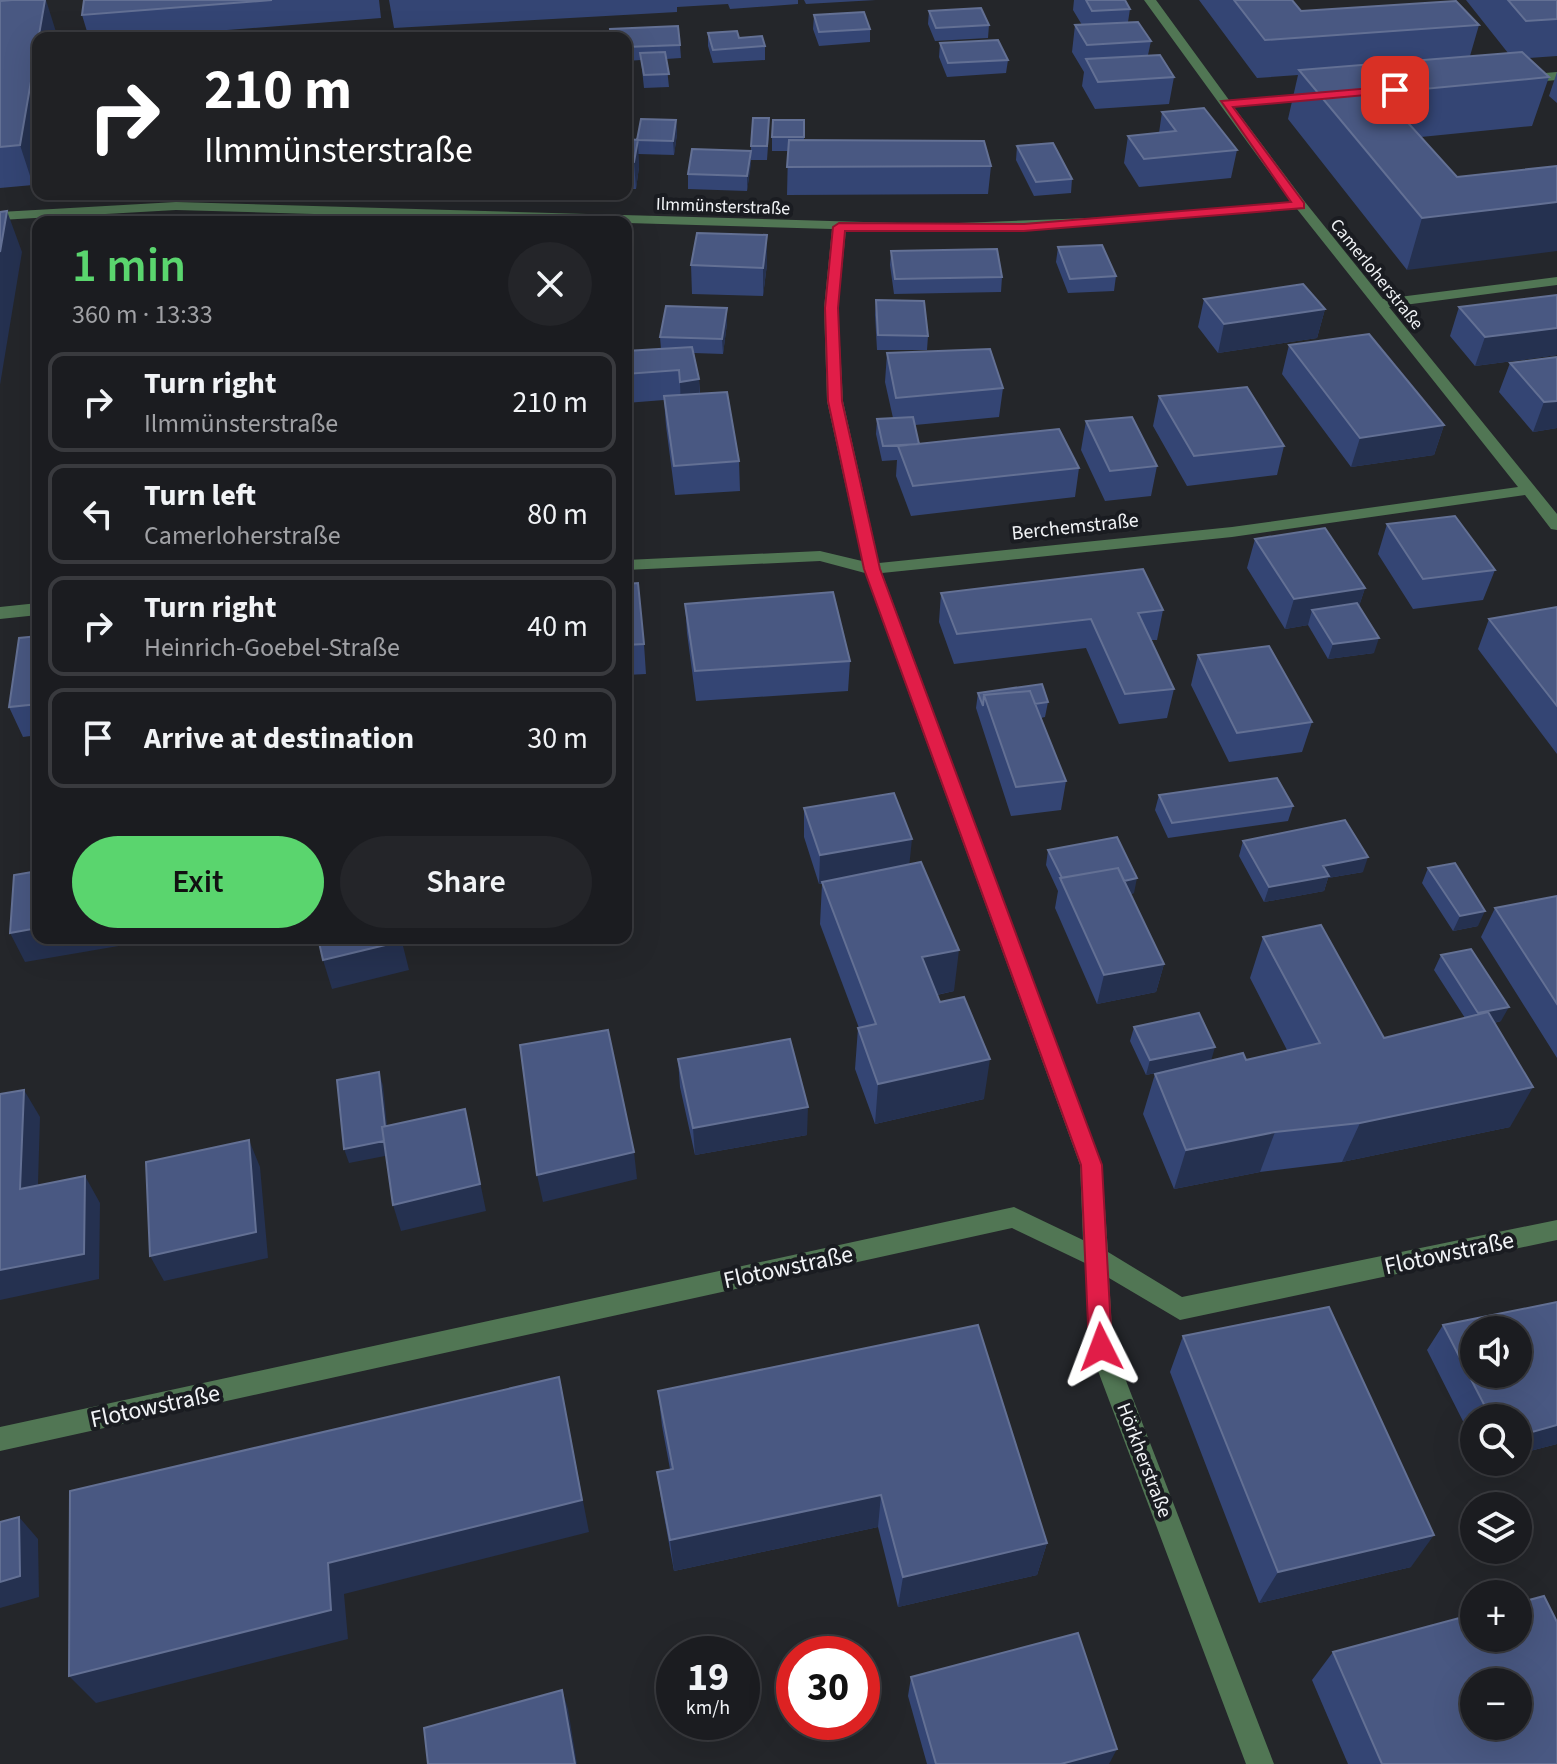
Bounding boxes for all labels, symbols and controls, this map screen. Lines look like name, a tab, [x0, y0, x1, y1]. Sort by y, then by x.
text: 210 m	[204, 51, 352, 130]
pin	[1361, 56, 1429, 124]
icon: right	[72, 64, 176, 168]
icon: arrive	[1373, 68, 1417, 112]
text: Ilmmünsterstraße	[204, 125, 473, 176]
street label: Ilmmünsterstraße	[655, 192, 791, 221]
street label: Camerloherstraße	[1324, 214, 1429, 335]
text: 1 min	[72, 232, 186, 300]
button: close	[508, 242, 592, 326]
text: 360 m · 13:33	[72, 296, 213, 333]
text: Turn right	[144, 362, 276, 405]
icon: right	[76, 380, 120, 424]
text: 210 m	[512, 381, 588, 424]
text: Ilmmünsterstraße	[144, 405, 338, 442]
text: Turn left	[144, 474, 256, 517]
icon: left	[76, 492, 120, 536]
text: 80 m	[527, 493, 588, 536]
street label: Berchemstraße	[1010, 506, 1140, 548]
text: Camerloherstraße	[144, 517, 341, 554]
text: Turn right	[144, 586, 276, 629]
icon: right	[76, 604, 120, 648]
text: 40 m	[527, 605, 588, 648]
text: Heinrich-Goebel-Straße	[144, 629, 400, 666]
icon: arrive	[76, 716, 120, 760]
text: Arrive at destination	[144, 717, 414, 760]
text: 30 m	[527, 717, 588, 760]
button: Exit	[72, 836, 324, 928]
button: Share	[340, 836, 592, 928]
street label: Flotowstraße	[1381, 1223, 1517, 1284]
street label: Flotowstraße	[720, 1237, 856, 1298]
position arrow	[1059, 1305, 1143, 1389]
map controls	[1460, 1316, 1532, 1740]
button: sound	[1460, 1316, 1532, 1388]
street label: Flotowstraße	[87, 1376, 223, 1437]
street label: Hörkherstraße	[1109, 1399, 1179, 1522]
button: search	[1460, 1404, 1532, 1476]
button: layers	[1460, 1492, 1532, 1564]
button: +	[1460, 1580, 1532, 1652]
speed limit sign: 30	[776, 1636, 880, 1740]
text: 19	[687, 1649, 729, 1706]
button: −	[1460, 1668, 1532, 1740]
text: km/h	[686, 1694, 730, 1722]

